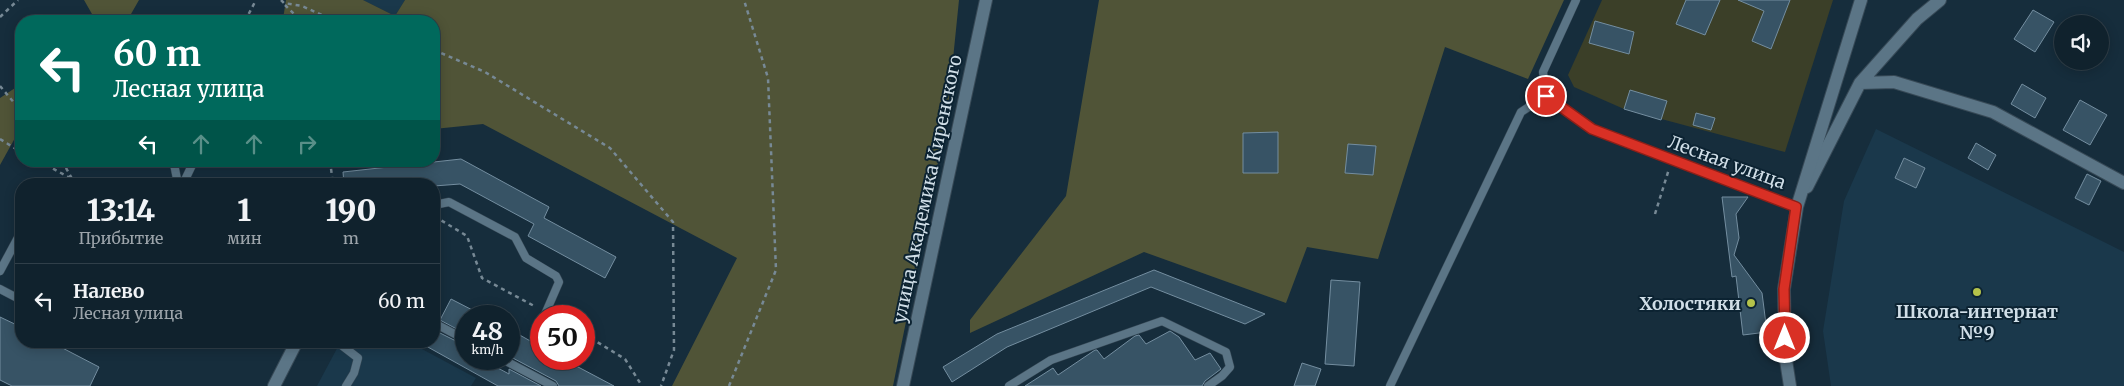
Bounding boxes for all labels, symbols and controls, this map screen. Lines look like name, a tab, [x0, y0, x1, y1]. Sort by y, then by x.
map controls	[2054, 15, 2109, 70]
button: sound	[2054, 15, 2109, 70]
text: 60 m	[113, 32, 201, 76]
icon: left	[30, 35, 95, 100]
street label: улица Академика Киренского	[887, 53, 967, 325]
text: Лесная улица	[113, 75, 264, 103]
pin	[1525, 75, 1567, 117]
icon: arrive	[1532, 82, 1560, 110]
icon: left	[134, 130, 162, 158]
icon: ahead	[187, 130, 215, 158]
icon: ahead	[240, 130, 268, 158]
icon: right	[293, 130, 321, 158]
street label: Лесная улица	[1665, 130, 1789, 194]
text: 13:14	[87, 191, 155, 229]
text: 1	[237, 191, 251, 229]
text: 190	[325, 191, 377, 229]
text: Прибытие	[78, 228, 163, 248]
text: мин	[227, 228, 262, 248]
text: m	[343, 228, 359, 248]
text: Налево	[73, 279, 144, 303]
marker: Школа-интернат №9	[1971, 286, 1983, 298]
icon: left	[30, 287, 58, 315]
text: 60 m	[378, 289, 425, 313]
place label: Холостяки	[1640, 292, 1741, 315]
marker: Холостяки	[1745, 297, 1757, 309]
place label: Школа-интернат №9	[1896, 300, 2058, 344]
text: Лесная улица	[73, 303, 183, 323]
speed limit sign: 50	[530, 305, 595, 370]
position arrow	[1758, 311, 1810, 363]
text: 48	[472, 315, 503, 347]
text: km/h	[472, 342, 503, 357]

